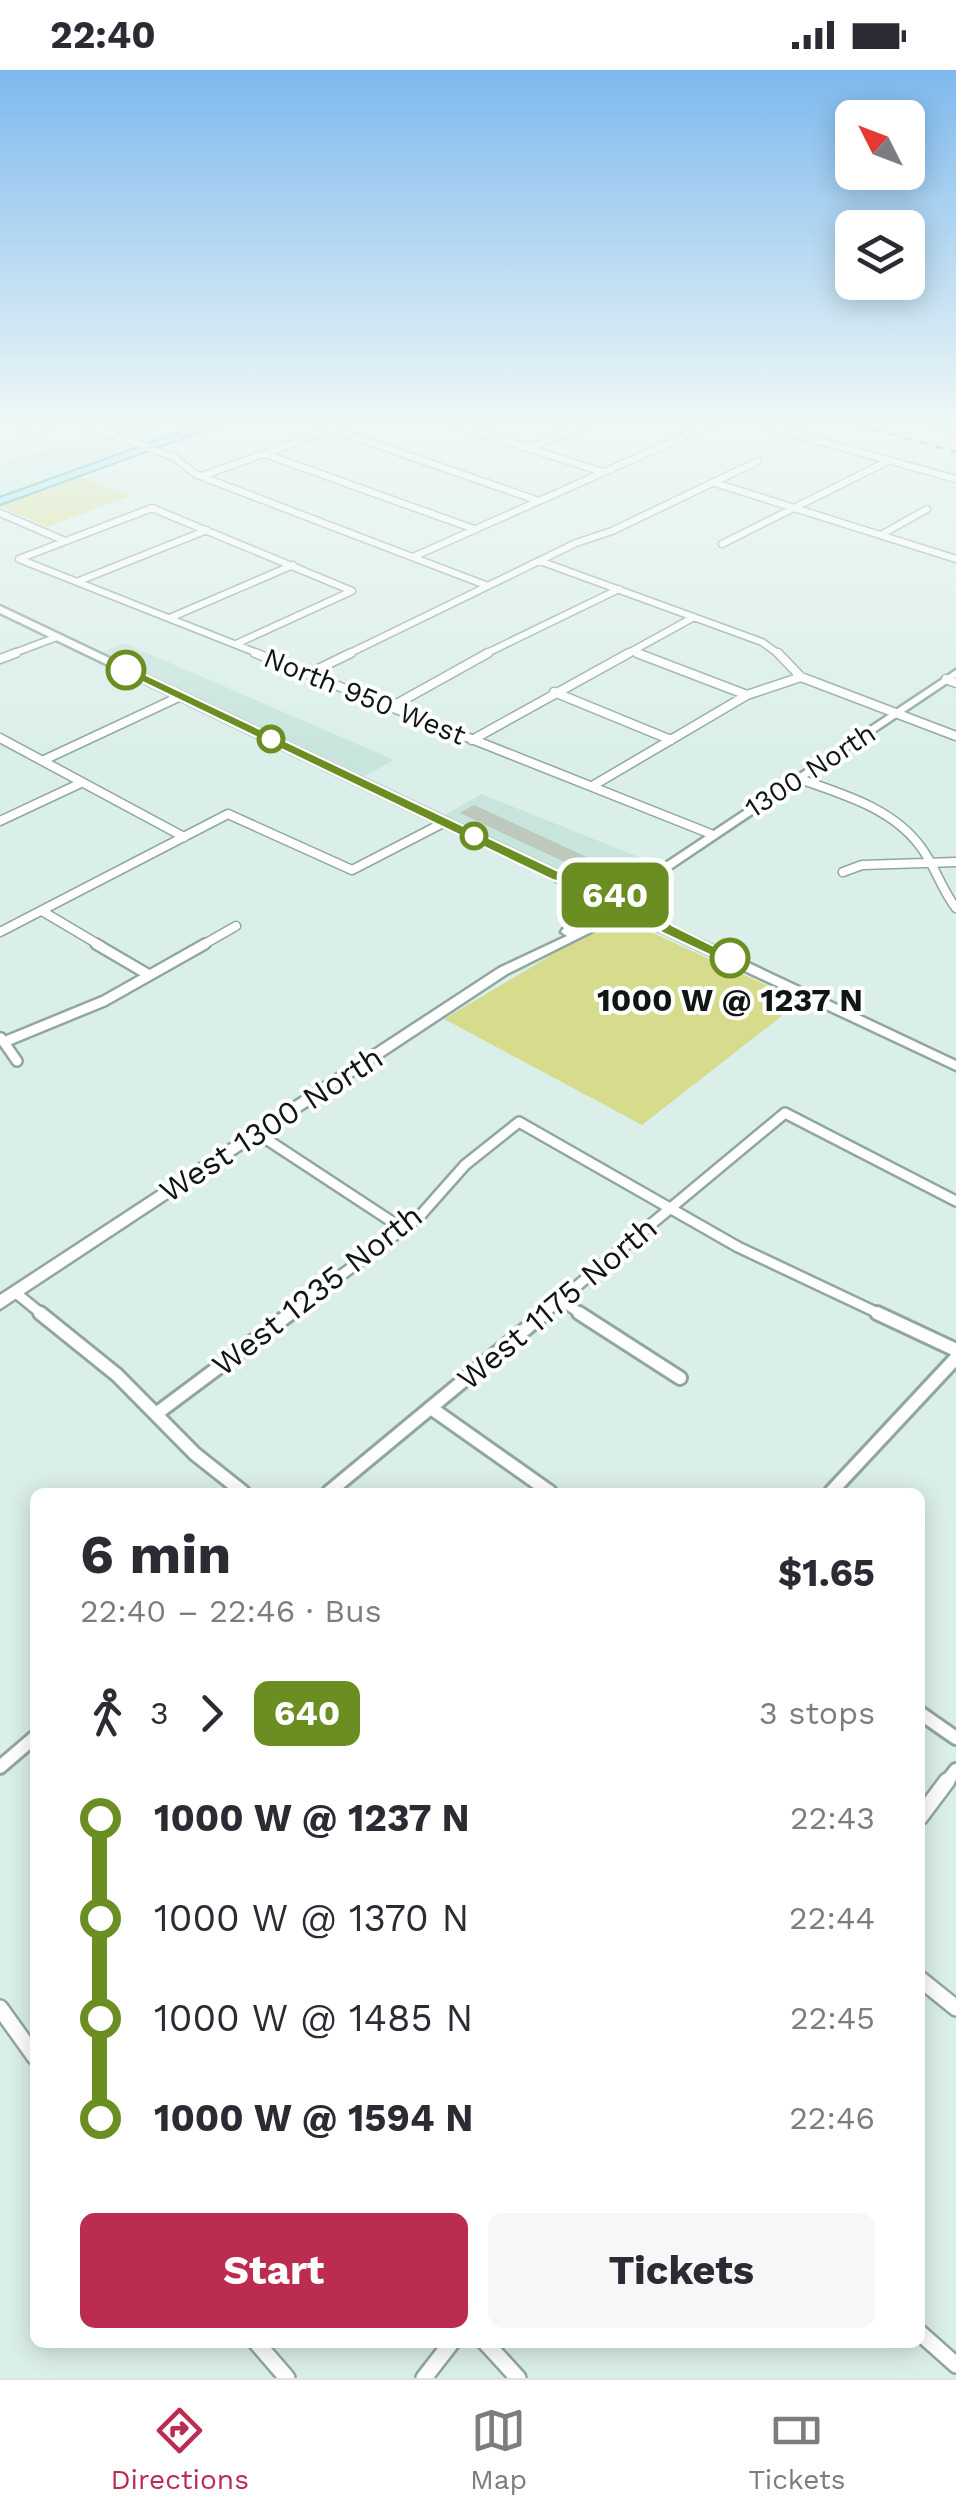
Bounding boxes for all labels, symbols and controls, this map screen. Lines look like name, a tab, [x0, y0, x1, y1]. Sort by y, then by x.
text: 22:40	[50, 13, 156, 57]
north arrow	[835, 100, 925, 190]
map controls	[835, 100, 925, 300]
button: layers	[835, 210, 925, 300]
street label: North 950 West	[259, 641, 471, 752]
unlabelled marker	[107, 651, 145, 689]
street label: 1300 North	[739, 716, 881, 825]
unlabelled marker	[258, 726, 284, 752]
unlabelled marker	[461, 823, 487, 849]
line badge: 640	[558, 862, 672, 928]
text: 640	[582, 874, 648, 916]
marker: 1000 W @ 1237 N	[711, 939, 749, 977]
place label: 1000 W @ 1237 N	[597, 981, 863, 1019]
street label: West 1300 North	[152, 1038, 390, 1210]
street label: West 1235 North	[205, 1196, 429, 1384]
street label: West 1175 North	[449, 1208, 665, 1398]
text: 6 min	[80, 1522, 231, 1586]
text: $1.65	[778, 1551, 875, 1595]
text: 22:40 – 22:46 · Bus	[80, 1592, 382, 1630]
icon: walk	[80, 1686, 135, 1741]
icon: forward	[184, 1686, 239, 1741]
text: 640	[274, 1692, 340, 1734]
text: 3	[150, 1694, 169, 1732]
text: 3 stops	[759, 1694, 875, 1732]
text: 1000 W @ 1237 N	[154, 1796, 470, 1840]
text: 22:43	[790, 1799, 875, 1837]
text: 1000 W @ 1370 N	[154, 1896, 469, 1940]
text: 22:44	[789, 1899, 875, 1937]
text: 1000 W @ 1485 N	[154, 1996, 473, 2040]
text: 22:45	[790, 1999, 875, 2037]
text: 1000 W @ 1594 N	[154, 2096, 474, 2140]
text: 22:46	[789, 2099, 875, 2137]
button: Start	[80, 2213, 468, 2328]
button: Tickets	[488, 2213, 875, 2328]
tab: Directions	[111, 2403, 249, 2496]
tab: Map	[470, 2403, 527, 2496]
tab: Tickets	[748, 2403, 845, 2496]

